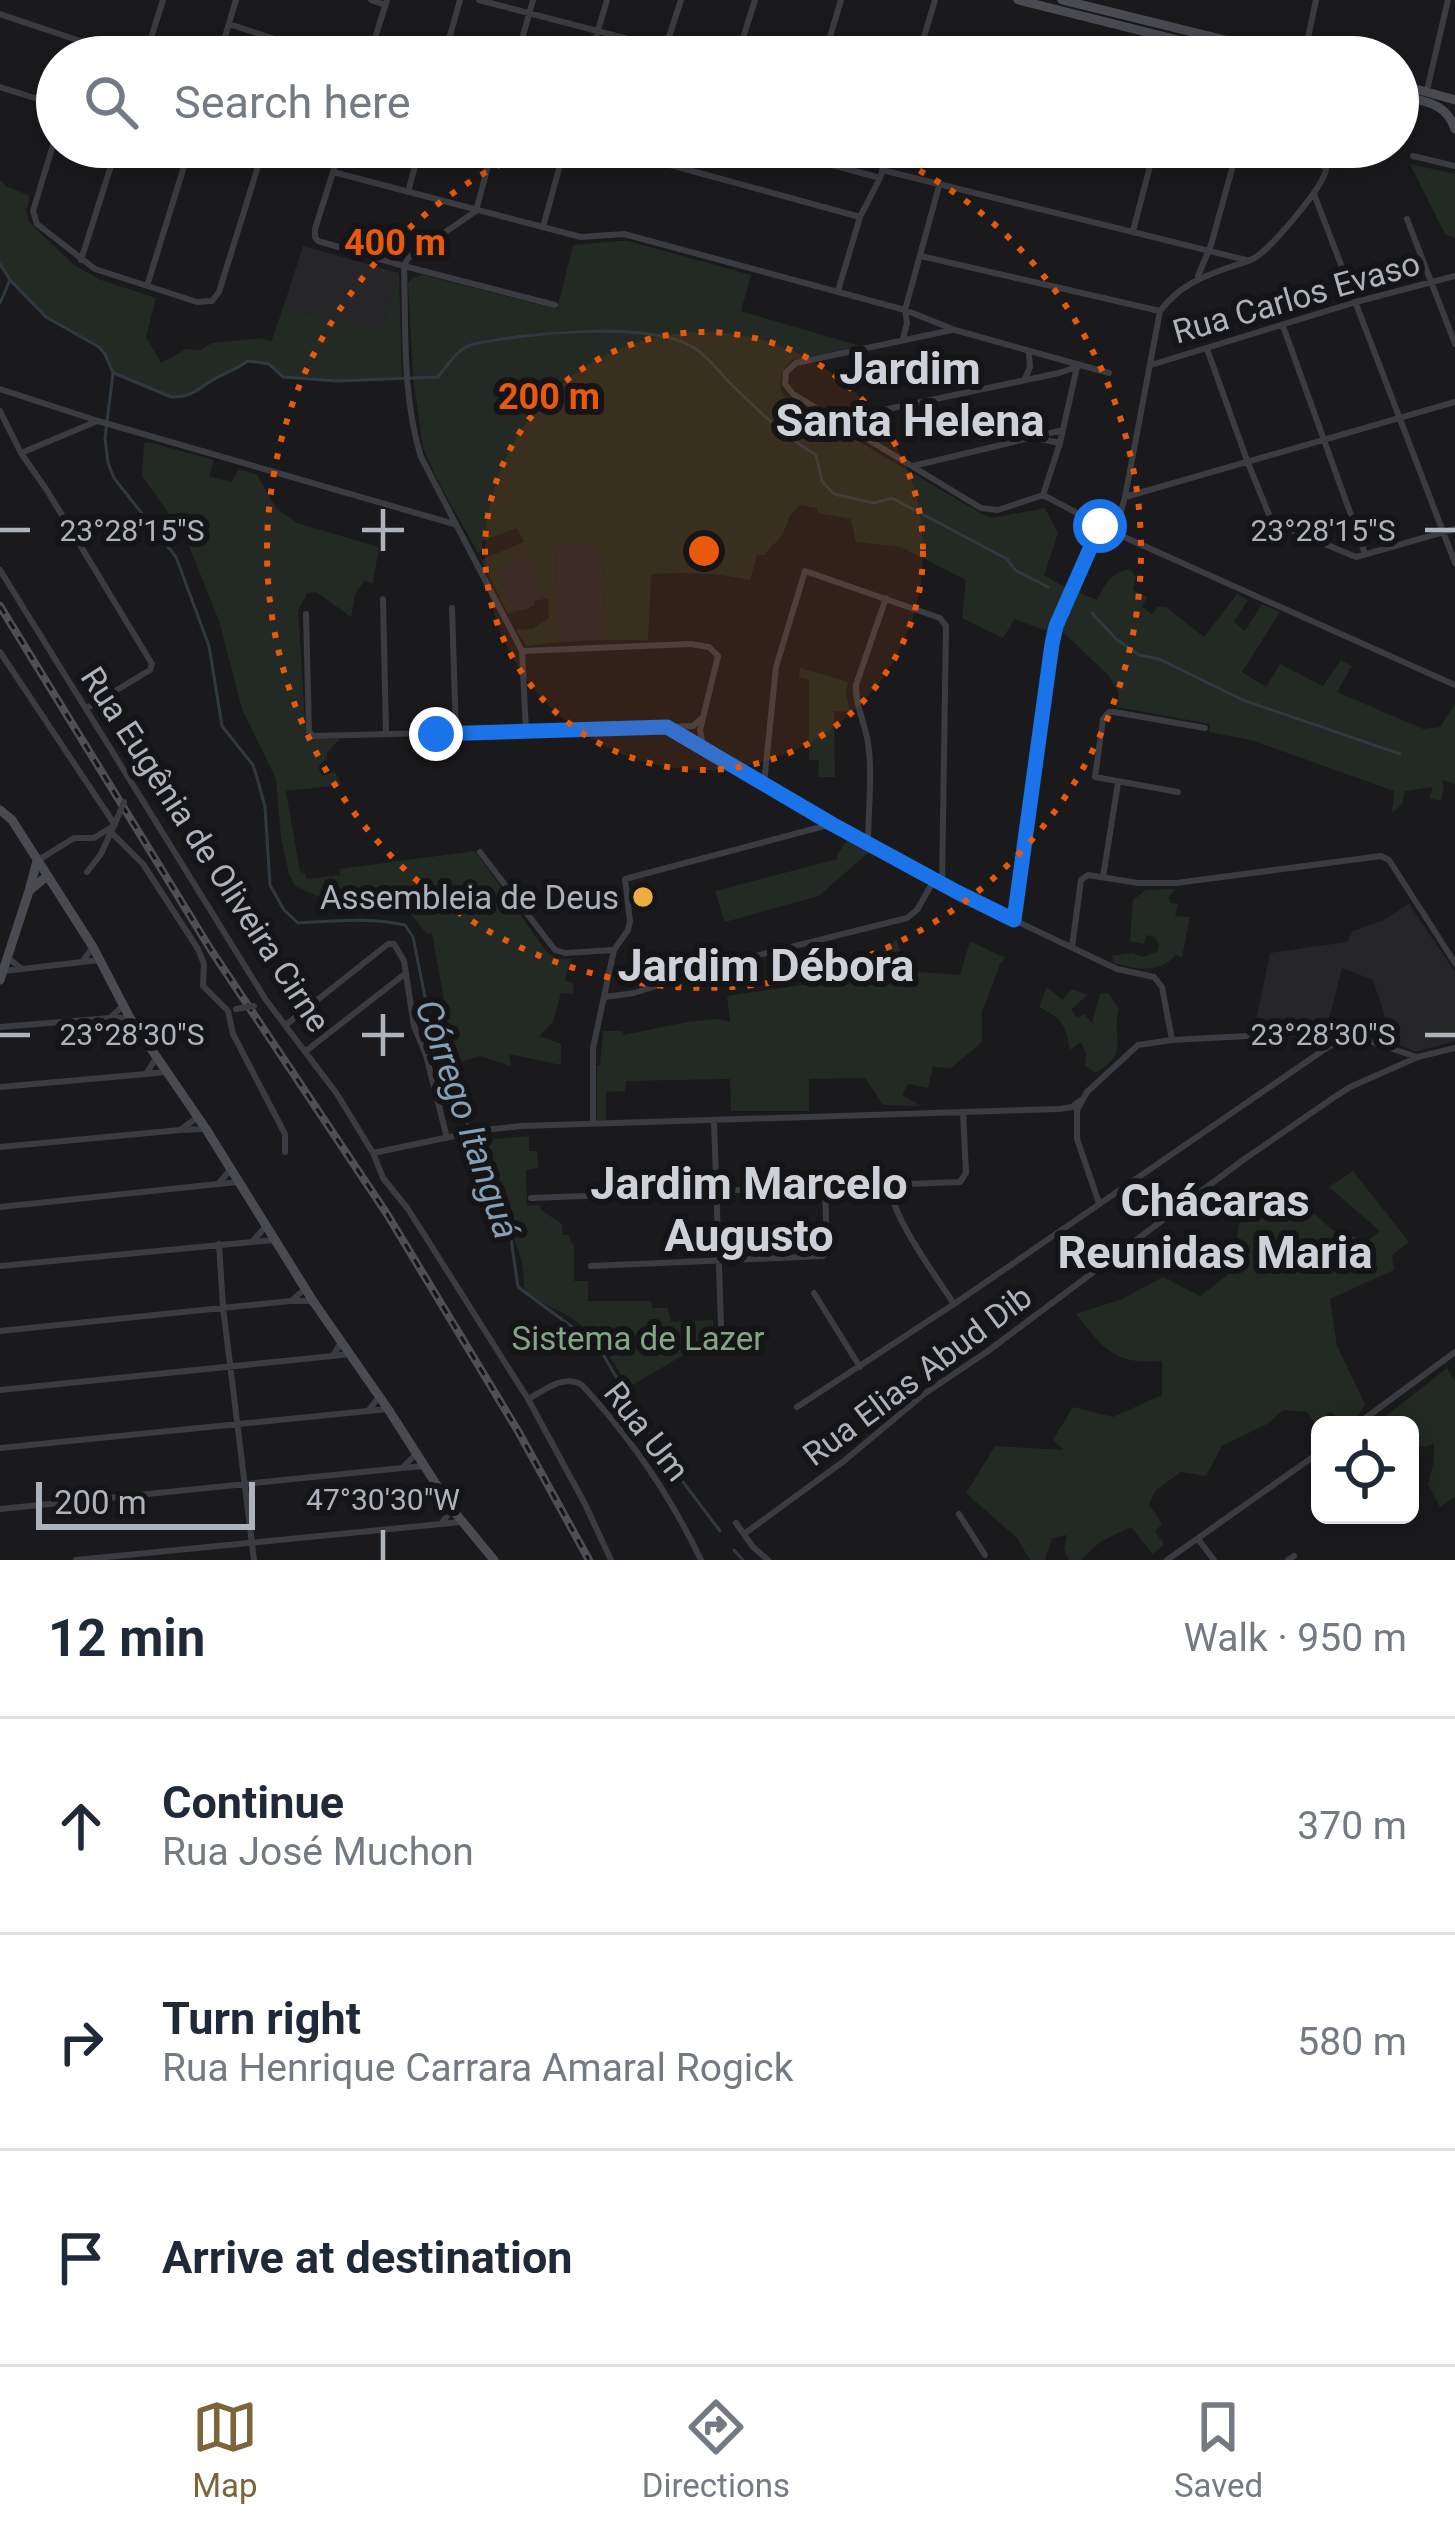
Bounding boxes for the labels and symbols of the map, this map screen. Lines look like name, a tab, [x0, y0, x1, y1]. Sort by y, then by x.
text: 400 m	[344, 222, 446, 264]
street label: Rua Carlos Evaso	[1168, 244, 1424, 351]
district label: Jardim Santa Helena	[775, 342, 1045, 447]
text: 200 m	[498, 376, 600, 418]
route start	[1073, 499, 1127, 553]
text: 23°28'15"S	[59, 513, 205, 548]
text: 23°28'15"S	[1250, 513, 1396, 548]
centre of rings	[683, 530, 725, 572]
street label: Rua Eugênia de Oliveira Cirne	[73, 660, 338, 1039]
route end	[409, 707, 463, 761]
place label: Assembleia de Deus	[320, 878, 619, 917]
marker: Assembleia de Deus	[630, 884, 656, 910]
district label: Jardim Débora	[618, 939, 914, 992]
water label: Córrego Itanguá	[407, 994, 528, 1244]
text: 23°28'30"S	[59, 1017, 205, 1052]
text: 23°28'30"S	[1250, 1017, 1396, 1052]
district label: Jardim Marcelo Augusto	[590, 1157, 908, 1262]
district label: Chácaras Reunidas Maria	[1057, 1174, 1373, 1279]
street label: Rua Elias Abud Dib	[795, 1277, 1039, 1474]
park label: Sistema de Lazer	[512, 1319, 764, 1358]
street label: Rua Um	[596, 1374, 697, 1489]
scale bar	[36, 1476, 255, 1529]
text: 47°30'30"W	[306, 1482, 460, 1517]

